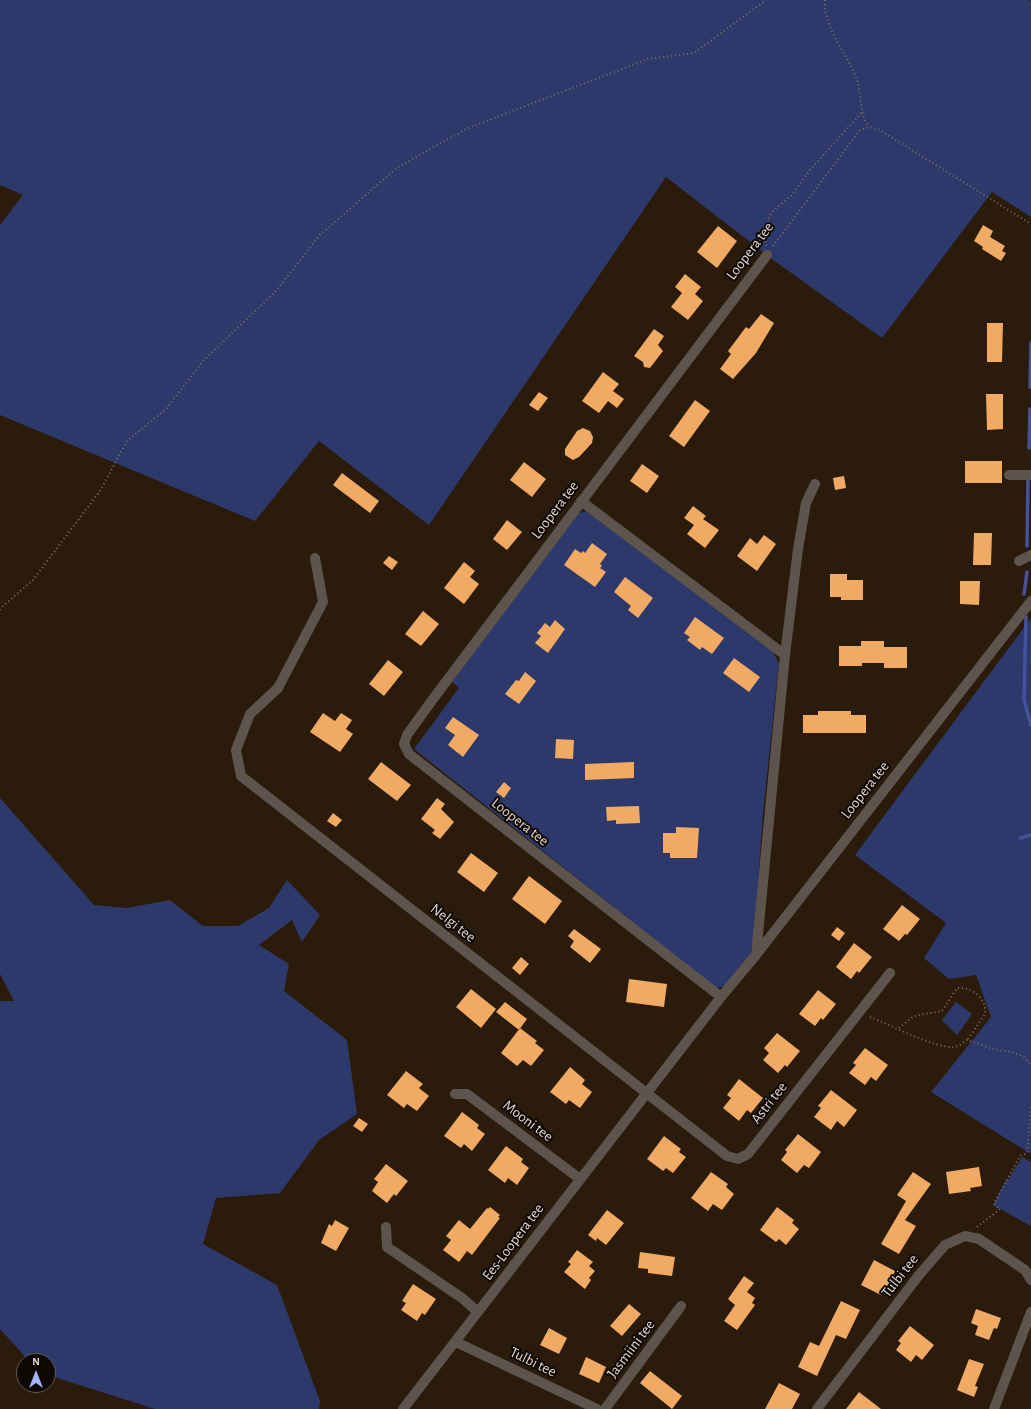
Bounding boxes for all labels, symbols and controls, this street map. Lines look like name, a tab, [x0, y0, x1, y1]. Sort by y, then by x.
street label: Loopera tee	[722, 219, 778, 283]
street label: Loopera tee	[527, 478, 583, 542]
street label: Loopera tee	[837, 758, 893, 822]
street label: Loopera tee	[488, 794, 552, 850]
street label: Nelgi tee	[427, 900, 479, 946]
street label: Astri tee	[747, 1078, 791, 1128]
street label: Mooni tee	[499, 1096, 557, 1146]
street label: Ees-Loopera tee	[478, 1200, 548, 1284]
street label: Tulbi tee	[878, 1251, 922, 1301]
street label: Jasmiini tee	[603, 1316, 659, 1382]
street label: Tulbi tee	[507, 1343, 559, 1381]
north arrow	[16, 1353, 56, 1393]
text: N	[32, 1356, 40, 1367]

